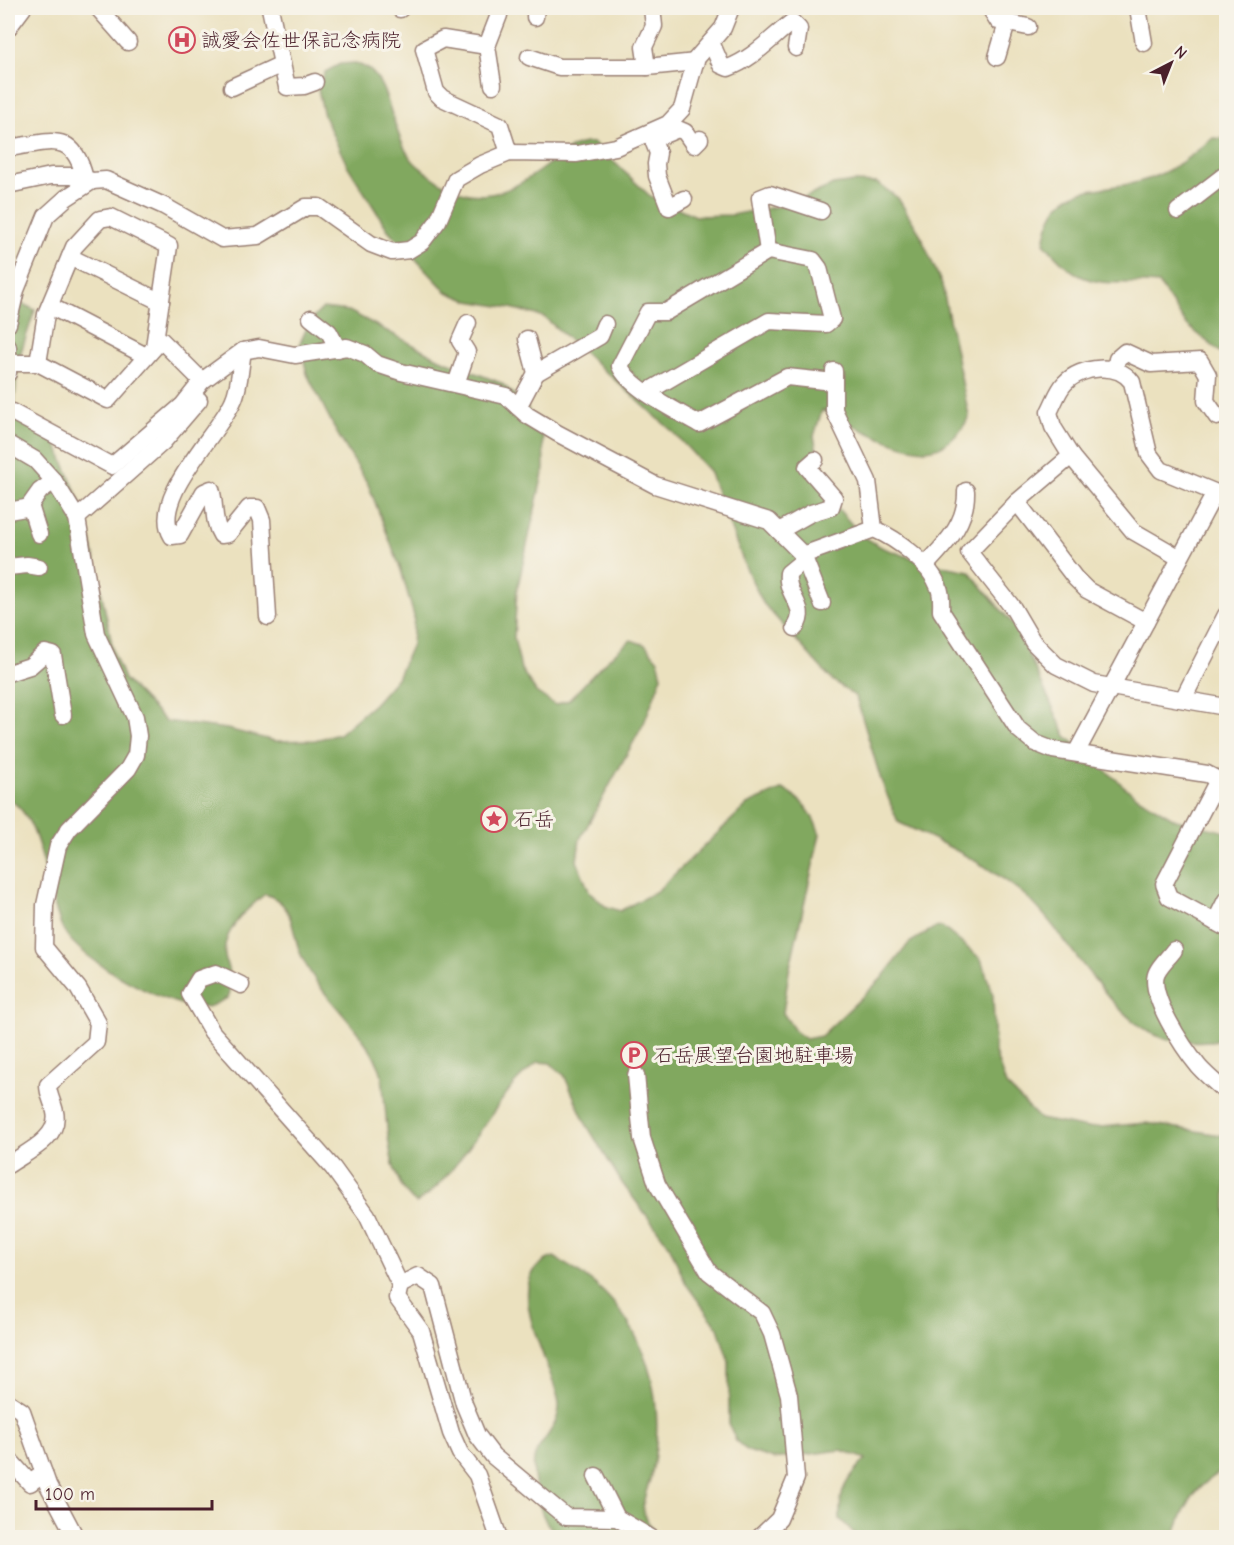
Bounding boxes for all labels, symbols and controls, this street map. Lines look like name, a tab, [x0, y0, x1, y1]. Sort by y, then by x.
hospital icon: 誠愛会佐世保記念病院	[167, 25, 197, 55]
place label: 誠愛会佐世保記念病院	[201, 29, 401, 52]
north arrow	[1141, 33, 1201, 93]
text: N	[1170, 42, 1190, 63]
place icon: 石岳	[479, 804, 509, 834]
place label: 石岳	[514, 808, 554, 831]
parking icon: 石岳展望台園地駐車場	[619, 1040, 649, 1070]
place label: 石岳展望台園地駐車場	[654, 1044, 854, 1067]
scale bar	[36, 1473, 212, 1511]
text: 100 m	[45, 1484, 95, 1505]

